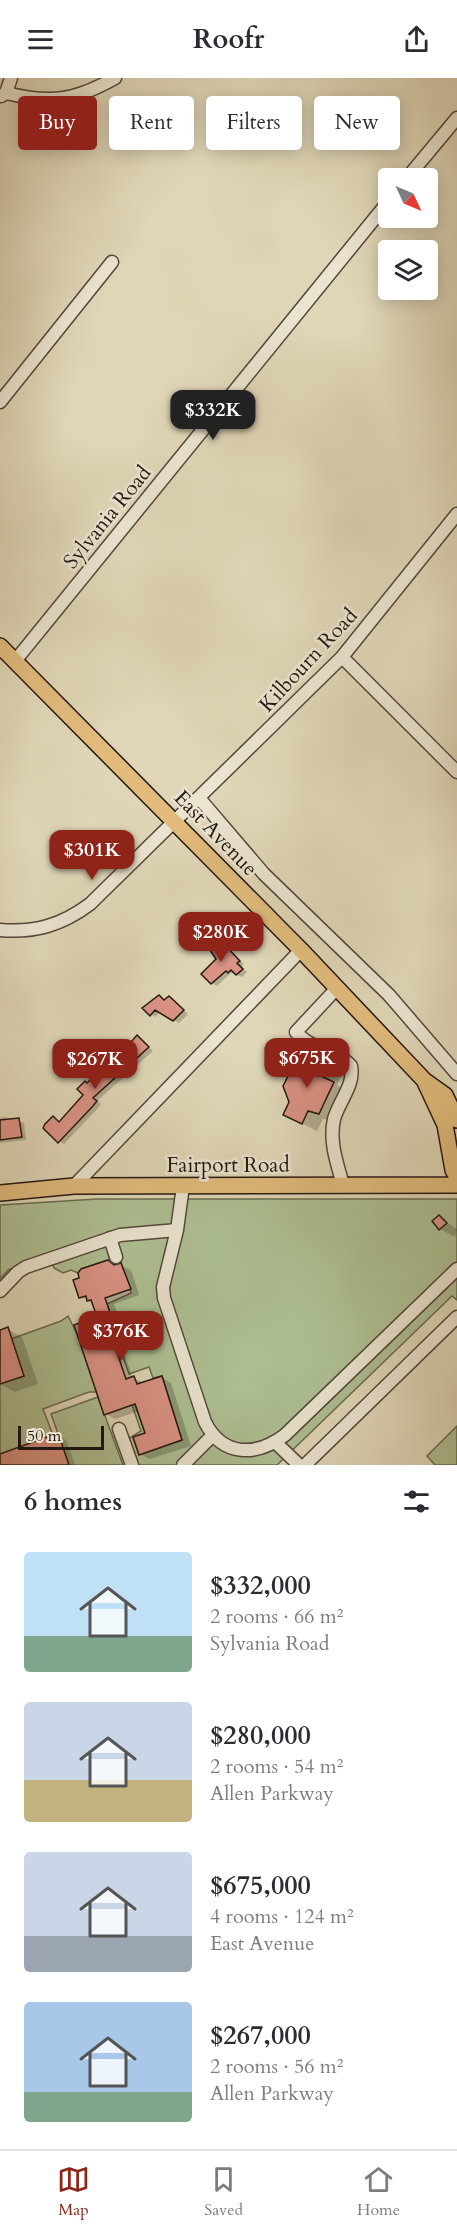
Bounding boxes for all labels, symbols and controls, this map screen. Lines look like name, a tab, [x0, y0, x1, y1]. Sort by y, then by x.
text: Roofr	[193, 21, 264, 58]
icon: menu	[24, 23, 57, 56]
icon: share	[400, 23, 433, 56]
chip: Buy	[18, 96, 97, 150]
chip: Rent	[109, 96, 194, 150]
chip: Filters	[206, 96, 302, 150]
chip: New	[314, 96, 400, 150]
north arrow	[378, 168, 438, 228]
map controls	[378, 168, 438, 300]
button: layers	[378, 240, 438, 300]
pin: $332K	[171, 390, 255, 441]
text: $332K	[184, 396, 242, 423]
street label: Sylvania Road	[57, 459, 158, 575]
street label: Kilbourn Road	[253, 602, 364, 719]
street label: East Avenue	[167, 784, 264, 883]
pin: $301K	[50, 830, 134, 881]
text: $301K	[63, 836, 121, 863]
pin: $280K	[179, 912, 263, 963]
text: $280K	[192, 918, 250, 945]
pin: $675K	[265, 1038, 349, 1089]
pin: $267K	[53, 1039, 137, 1090]
text: $675K	[278, 1044, 336, 1071]
text: $267K	[66, 1045, 124, 1072]
street label: Fairport Road	[166, 1151, 290, 1180]
pin: $376K	[79, 1311, 163, 1362]
text: $376K	[92, 1317, 150, 1344]
scale bar	[18, 1423, 104, 1450]
text: 50 m	[27, 1425, 61, 1447]
text: 6 homes	[24, 1484, 122, 1519]
icon: filters	[400, 1485, 433, 1518]
text: $332,000	[210, 1568, 311, 1603]
icon: home	[72, 1576, 144, 1648]
text: 2 rooms · 66 m²	[210, 1603, 343, 1630]
text: Sylvania Road	[210, 1630, 329, 1657]
text: $280,000	[210, 1718, 311, 1753]
icon: home	[72, 1726, 144, 1798]
text: 2 rooms · 54 m²	[210, 1753, 343, 1780]
text: Allen Parkway	[210, 1780, 334, 1807]
text: $675,000	[210, 1868, 311, 1903]
icon: home	[72, 1876, 144, 1948]
text: 4 rooms · 124 m²	[210, 1903, 354, 1930]
text: East Avenue	[210, 1930, 314, 1957]
text: $267,000	[210, 2018, 311, 2053]
icon: home	[72, 2026, 144, 2098]
text: 2 rooms · 56 m²	[210, 2053, 343, 2080]
text: Allen Parkway	[210, 2080, 334, 2107]
tab: Map	[57, 2163, 90, 2221]
tab: Saved	[204, 2163, 243, 2221]
tab: Home	[357, 2163, 400, 2221]

